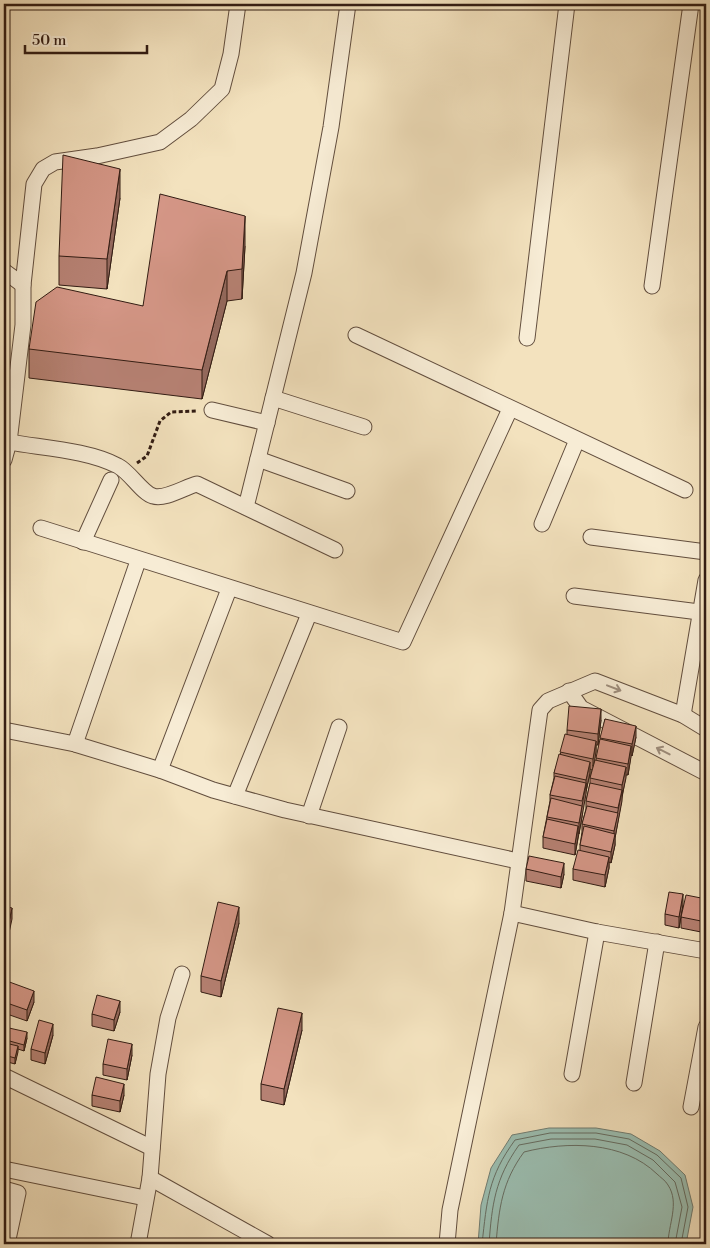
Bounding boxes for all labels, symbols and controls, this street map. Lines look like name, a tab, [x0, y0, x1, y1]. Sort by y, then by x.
scale bar	[25, 22, 148, 54]
text: 50 m	[32, 31, 66, 50]
one-way arrow	[606, 684, 621, 693]
one-way arrow	[656, 746, 671, 755]

